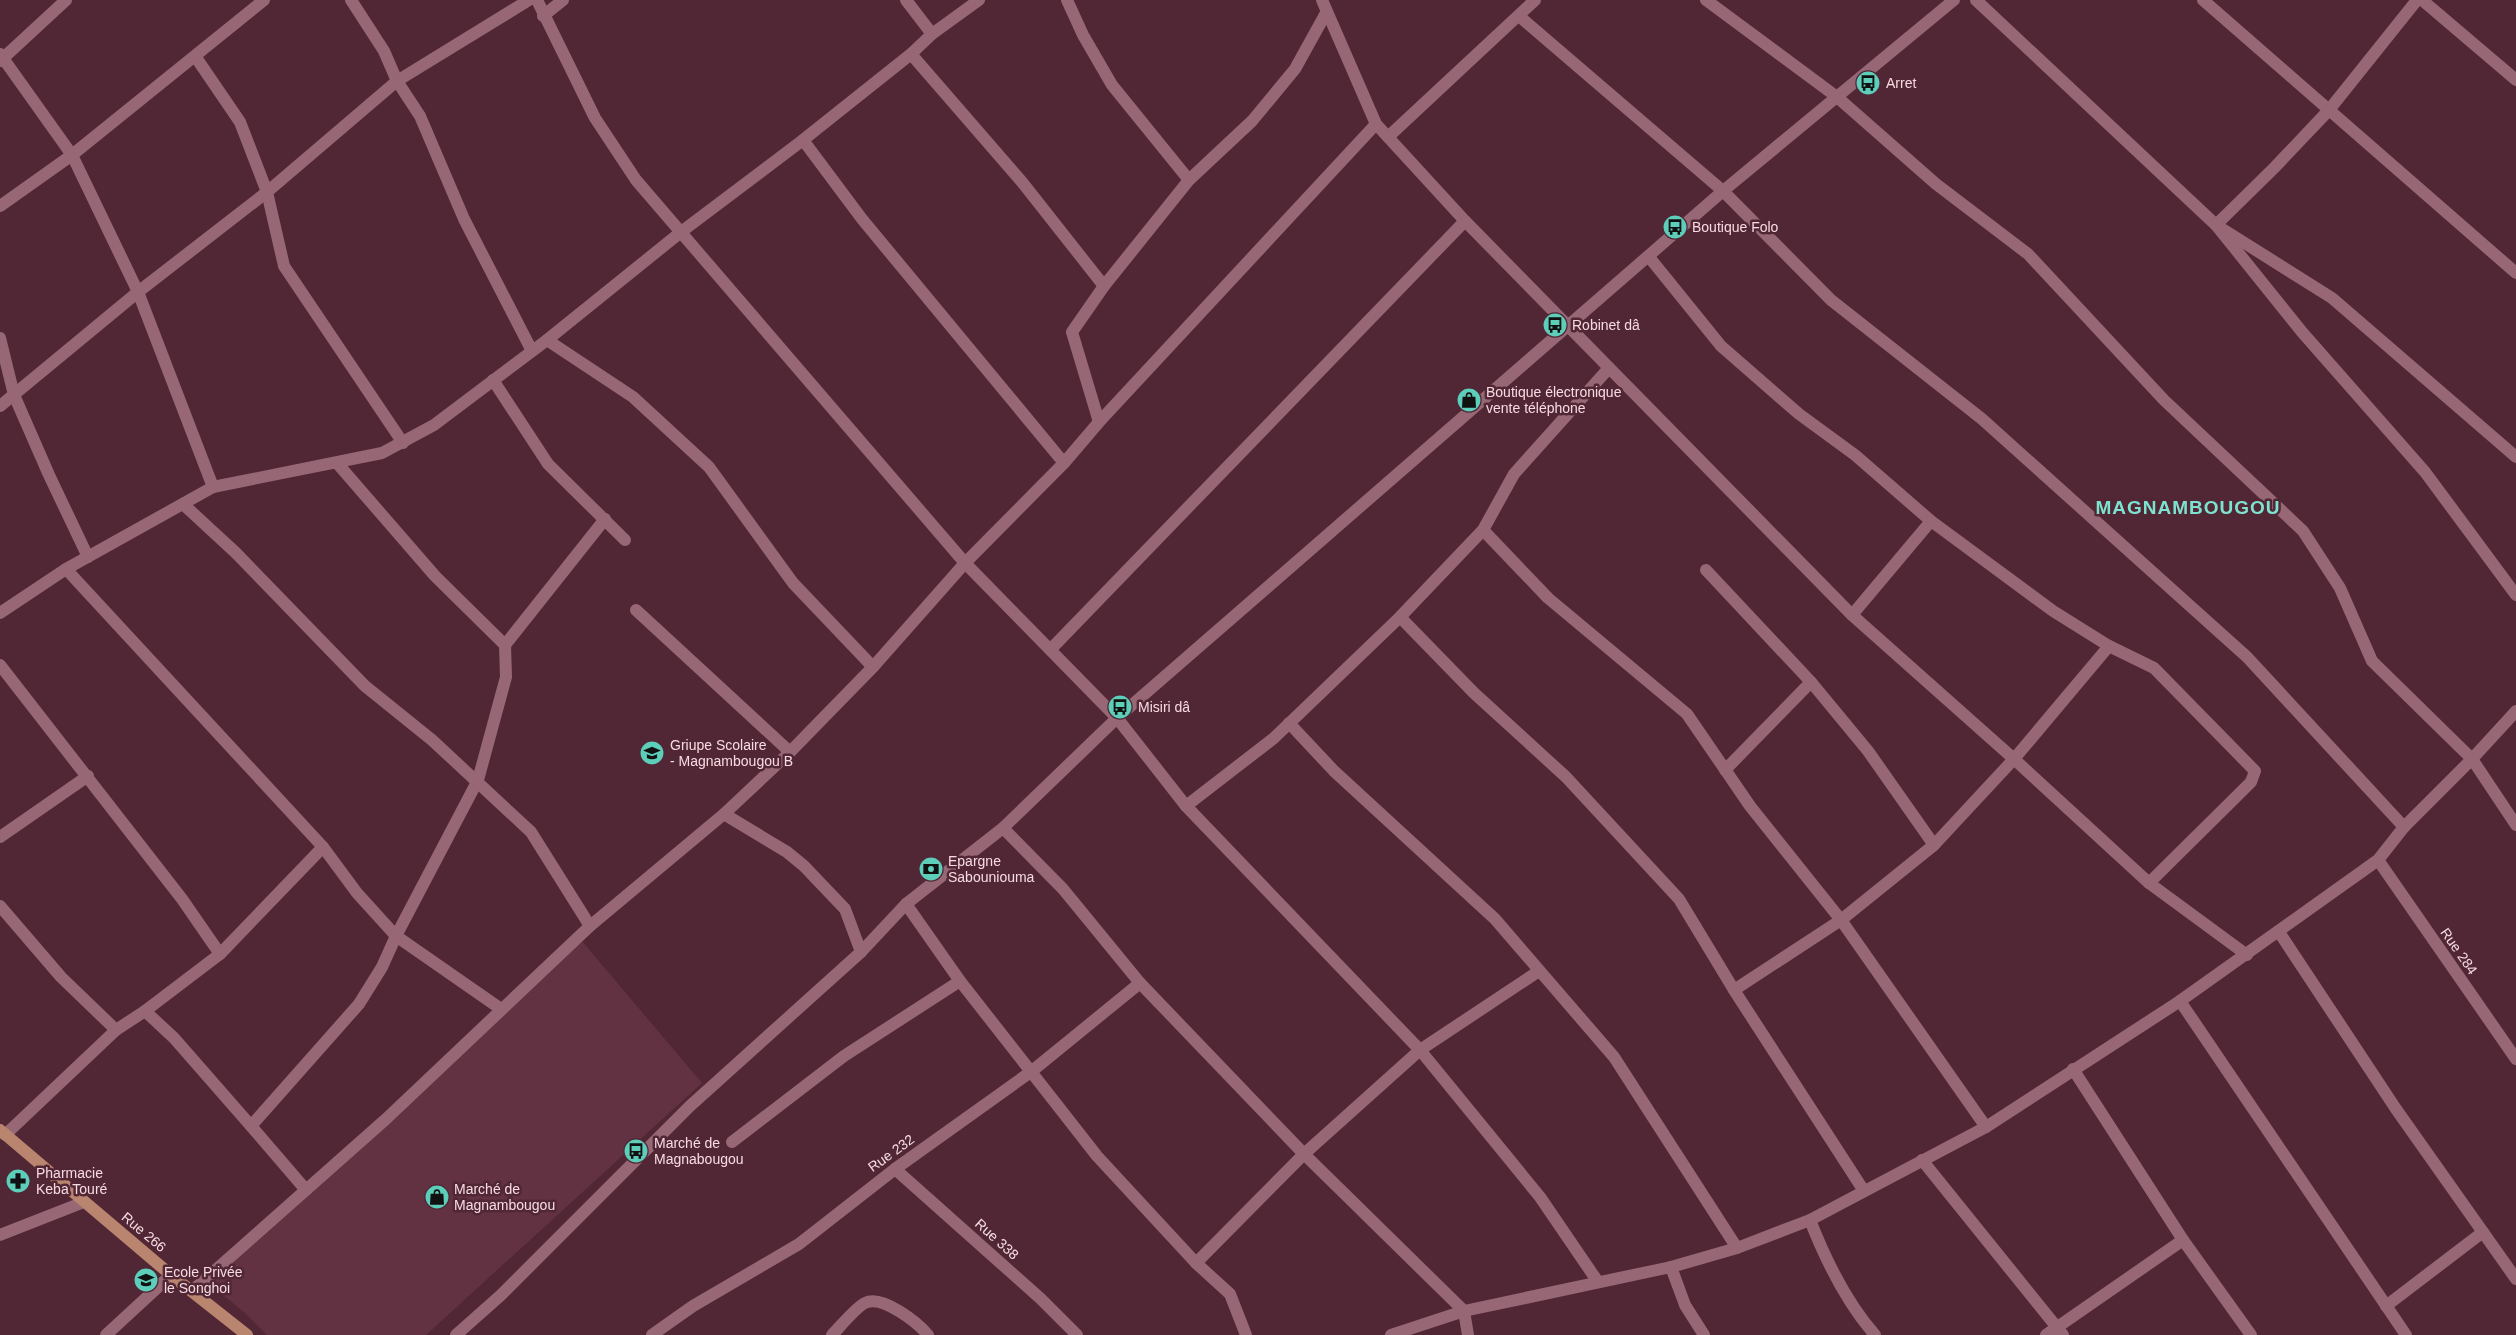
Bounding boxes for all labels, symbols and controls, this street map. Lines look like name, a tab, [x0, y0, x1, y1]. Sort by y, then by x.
bus stop icon: Arret	[1855, 70, 1881, 96]
place label: Arret	[1886, 75, 1916, 91]
bus stop icon: Boutique Folo	[1662, 214, 1688, 240]
place label: Boutique Folo	[1692, 219, 1779, 235]
bus stop icon: Robinet dâ	[1542, 312, 1568, 338]
place label: Robinet dâ	[1572, 317, 1640, 333]
place label: Boutique électronique vente téléphone	[1486, 384, 1622, 416]
shop icon: Boutique électronique vente téléphone	[1456, 387, 1482, 413]
district label: MAGNAMBOUGOU	[2095, 497, 2281, 518]
bus stop icon: Misiri dâ	[1107, 694, 1133, 720]
place label: Misiri dâ	[1138, 699, 1190, 715]
place label: Griupe Scolaire - Magnambougou B	[670, 737, 793, 769]
school or university icon: Griupe Scolaire - Magnambougou B	[639, 740, 665, 766]
place label: Epargne Sabouniouma	[948, 853, 1035, 885]
bank icon: Epargne Sabouniouma	[918, 856, 944, 882]
street label: Rue 284	[2437, 925, 2481, 977]
street label: Rue 232	[865, 1131, 917, 1175]
place label: Marché de Magnabougou	[654, 1135, 744, 1167]
bus stop icon: Marché de Magnabougou	[623, 1138, 649, 1164]
place label: Pharmacie Keba Touré	[36, 1165, 108, 1197]
pharmacy icon: Pharmacie Keba Touré	[5, 1168, 31, 1194]
place label: Marché de Magnambougou	[454, 1181, 555, 1213]
shop icon: Marché de Magnambougou	[424, 1184, 450, 1210]
street label: Rue 266	[119, 1209, 170, 1255]
street label: Rue 338	[972, 1215, 1022, 1263]
place label: Ecole Privée le Songhoi	[164, 1264, 243, 1296]
school or university icon: Ecole Privée le Songhoi	[133, 1267, 159, 1293]

